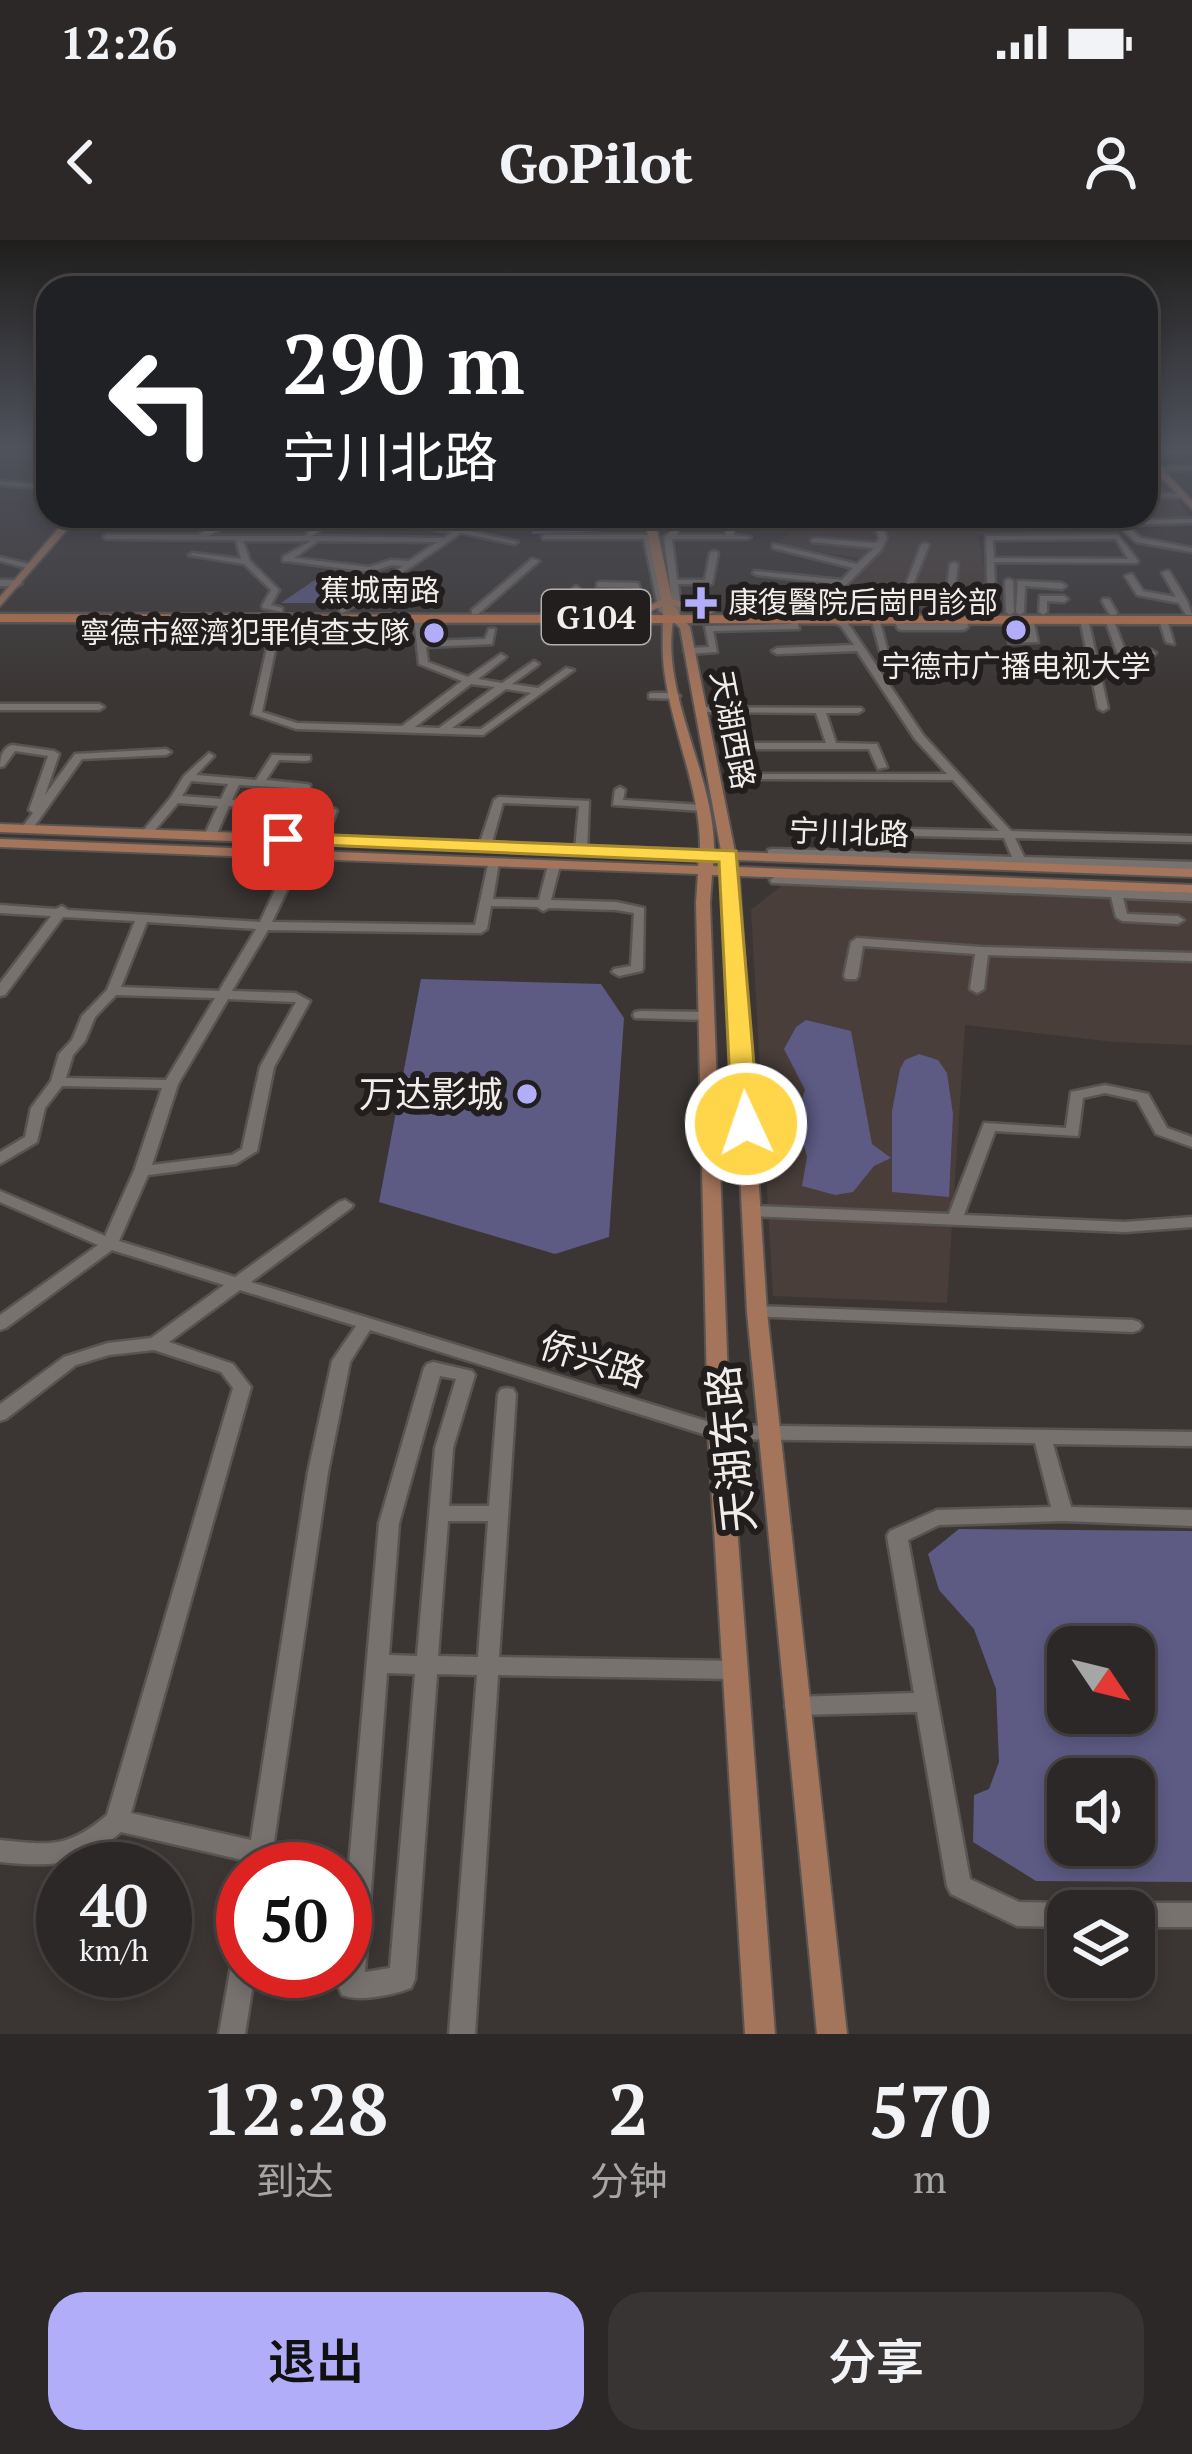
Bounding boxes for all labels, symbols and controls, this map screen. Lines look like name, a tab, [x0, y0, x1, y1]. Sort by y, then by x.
text: 12:26	[60, 12, 177, 72]
text: GoPilot	[499, 127, 693, 198]
icon: back	[48, 129, 114, 195]
icon: person	[1078, 129, 1144, 195]
text: 290 m	[282, 307, 525, 418]
icon: left	[84, 324, 240, 480]
text: 宁川北路	[282, 421, 498, 492]
street label: 蕉城南路	[320, 570, 440, 610]
place label: 康復醫院后崗門診部	[728, 582, 998, 622]
marker: 康復醫院后崗門診部	[685, 587, 717, 619]
road number: G104	[542, 590, 650, 644]
place label: 寧德市經濟犯罪偵查支隊	[80, 612, 410, 652]
marker: 宁德市广播电视大学	[1003, 617, 1029, 643]
marker: 寧德市經濟犯罪偵查支隊	[421, 620, 447, 646]
place label: 宁德市广播电视大学	[881, 646, 1151, 686]
street label: 天湖西路	[702, 667, 764, 793]
pin	[232, 788, 334, 890]
icon: arrive	[250, 806, 316, 872]
street label: 宁川北路	[788, 810, 910, 854]
position arrow	[683, 1061, 809, 1187]
place label: 万达影城	[359, 1070, 503, 1117]
marker: 万达影城	[514, 1081, 540, 1107]
street label: 侨兴路	[535, 1320, 652, 1397]
street label: 天湖东路	[693, 1363, 767, 1536]
north arrow	[1047, 1626, 1155, 1734]
map controls	[1047, 1626, 1155, 1998]
button: sound	[1047, 1758, 1155, 1866]
speed limit sign: 50	[216, 1842, 372, 1998]
text: 40	[80, 1865, 148, 1944]
button: layers	[1047, 1890, 1155, 1998]
text: km/h	[79, 1930, 149, 1970]
text: 12:28	[201, 2060, 389, 2156]
text: 2	[608, 2060, 649, 2156]
text: 570	[869, 2062, 991, 2158]
text: m	[913, 2152, 947, 2204]
text: 到达	[256, 2154, 334, 2206]
text: 分钟	[590, 2154, 668, 2206]
button: 退出	[48, 2292, 584, 2430]
button: 分享	[608, 2292, 1144, 2430]

